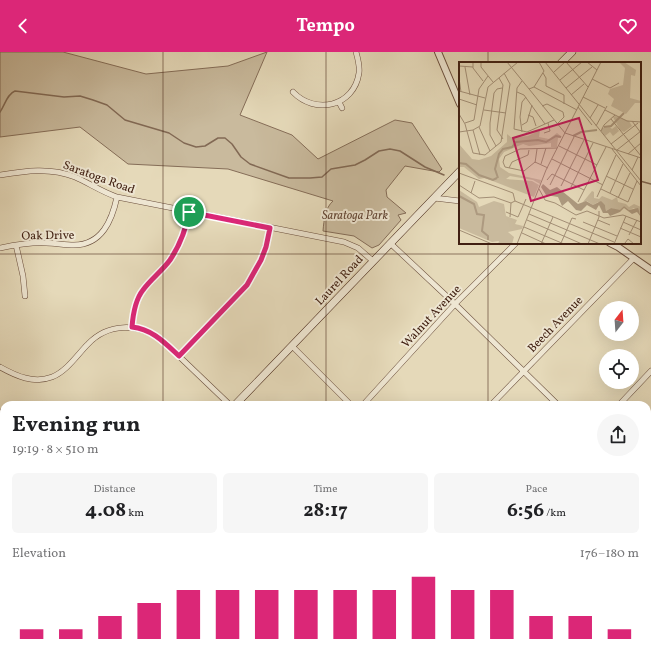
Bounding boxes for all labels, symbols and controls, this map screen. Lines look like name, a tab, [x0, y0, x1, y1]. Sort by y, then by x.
text: Tempo	[296, 14, 355, 39]
icon: back	[12, 15, 34, 37]
icon: heart	[617, 15, 639, 37]
inset map	[459, 62, 641, 244]
street label: Saratoga Road	[60, 158, 137, 198]
pin	[172, 195, 206, 229]
icon: arrive	[178, 201, 200, 223]
park label: Saratoga Park	[322, 208, 388, 224]
street label: Oak Drive	[21, 228, 75, 244]
street label: Laurel Road	[312, 252, 367, 309]
street label: Walnut Avenue	[398, 282, 465, 352]
street label: Beech Avenue	[525, 293, 587, 356]
north arrow	[599, 301, 639, 341]
map controls	[599, 301, 639, 389]
button: locate	[599, 349, 639, 389]
text: Evening run	[12, 410, 141, 441]
button: share	[597, 414, 639, 456]
text: 19:19 · 8 × 510 m	[12, 441, 99, 459]
text: Distance	[93, 482, 136, 497]
text: Time	[313, 482, 338, 497]
text: Pace	[526, 482, 548, 497]
text: 4.08	[85, 497, 126, 525]
text: 28:17	[303, 497, 348, 525]
text: 6:56	[507, 497, 544, 525]
text: km	[126, 506, 144, 521]
text: /km	[544, 506, 566, 521]
text: Elevation	[12, 545, 66, 563]
text: 176–180 m	[580, 545, 639, 563]

